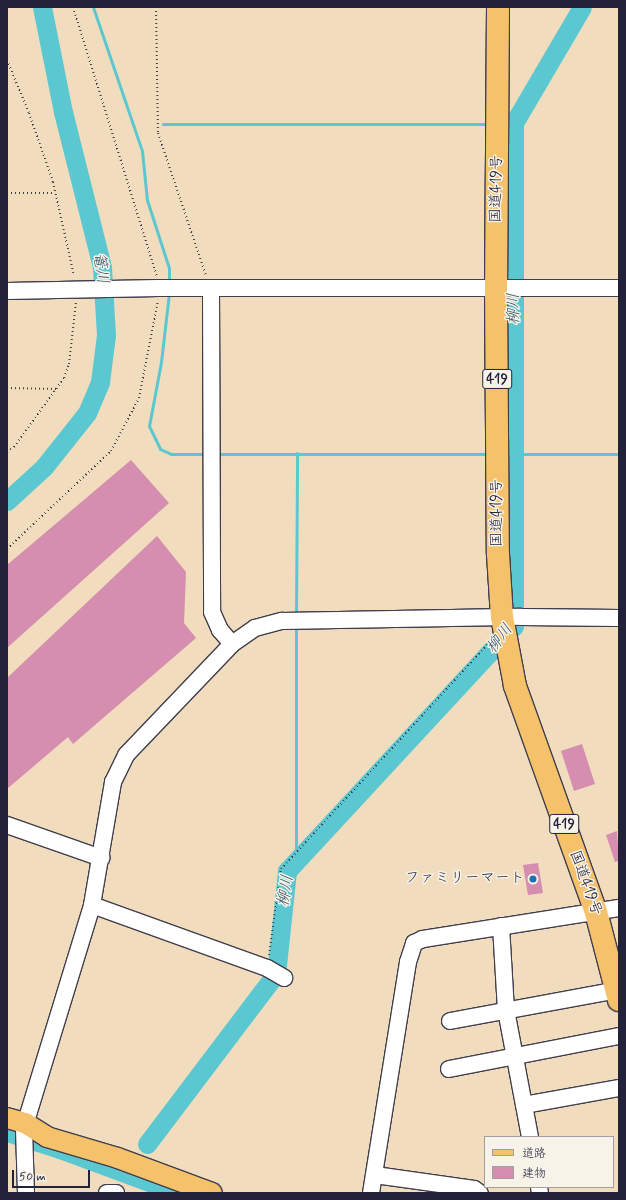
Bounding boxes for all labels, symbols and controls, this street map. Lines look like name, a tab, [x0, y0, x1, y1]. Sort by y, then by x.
street label: 国道419号	[487, 155, 507, 223]
water label: 篭川	[88, 251, 112, 285]
water label: 柳川	[504, 293, 524, 325]
road number: 419	[482, 367, 512, 391]
street label: 国道419号	[489, 479, 507, 547]
water label: 柳川	[483, 620, 517, 658]
road number: 419	[549, 812, 579, 836]
street label: 国道419号	[565, 848, 605, 918]
place label: ファミリーマート	[405, 870, 525, 888]
water label: 柳川	[274, 874, 298, 908]
marker: ファミリーマート	[528, 874, 538, 884]
legend	[484, 1136, 614, 1188]
text: 道路	[522, 1146, 546, 1162]
scale bar	[14, 1162, 92, 1188]
text: 建物	[522, 1166, 546, 1182]
text: 50 m	[19, 1169, 46, 1185]

